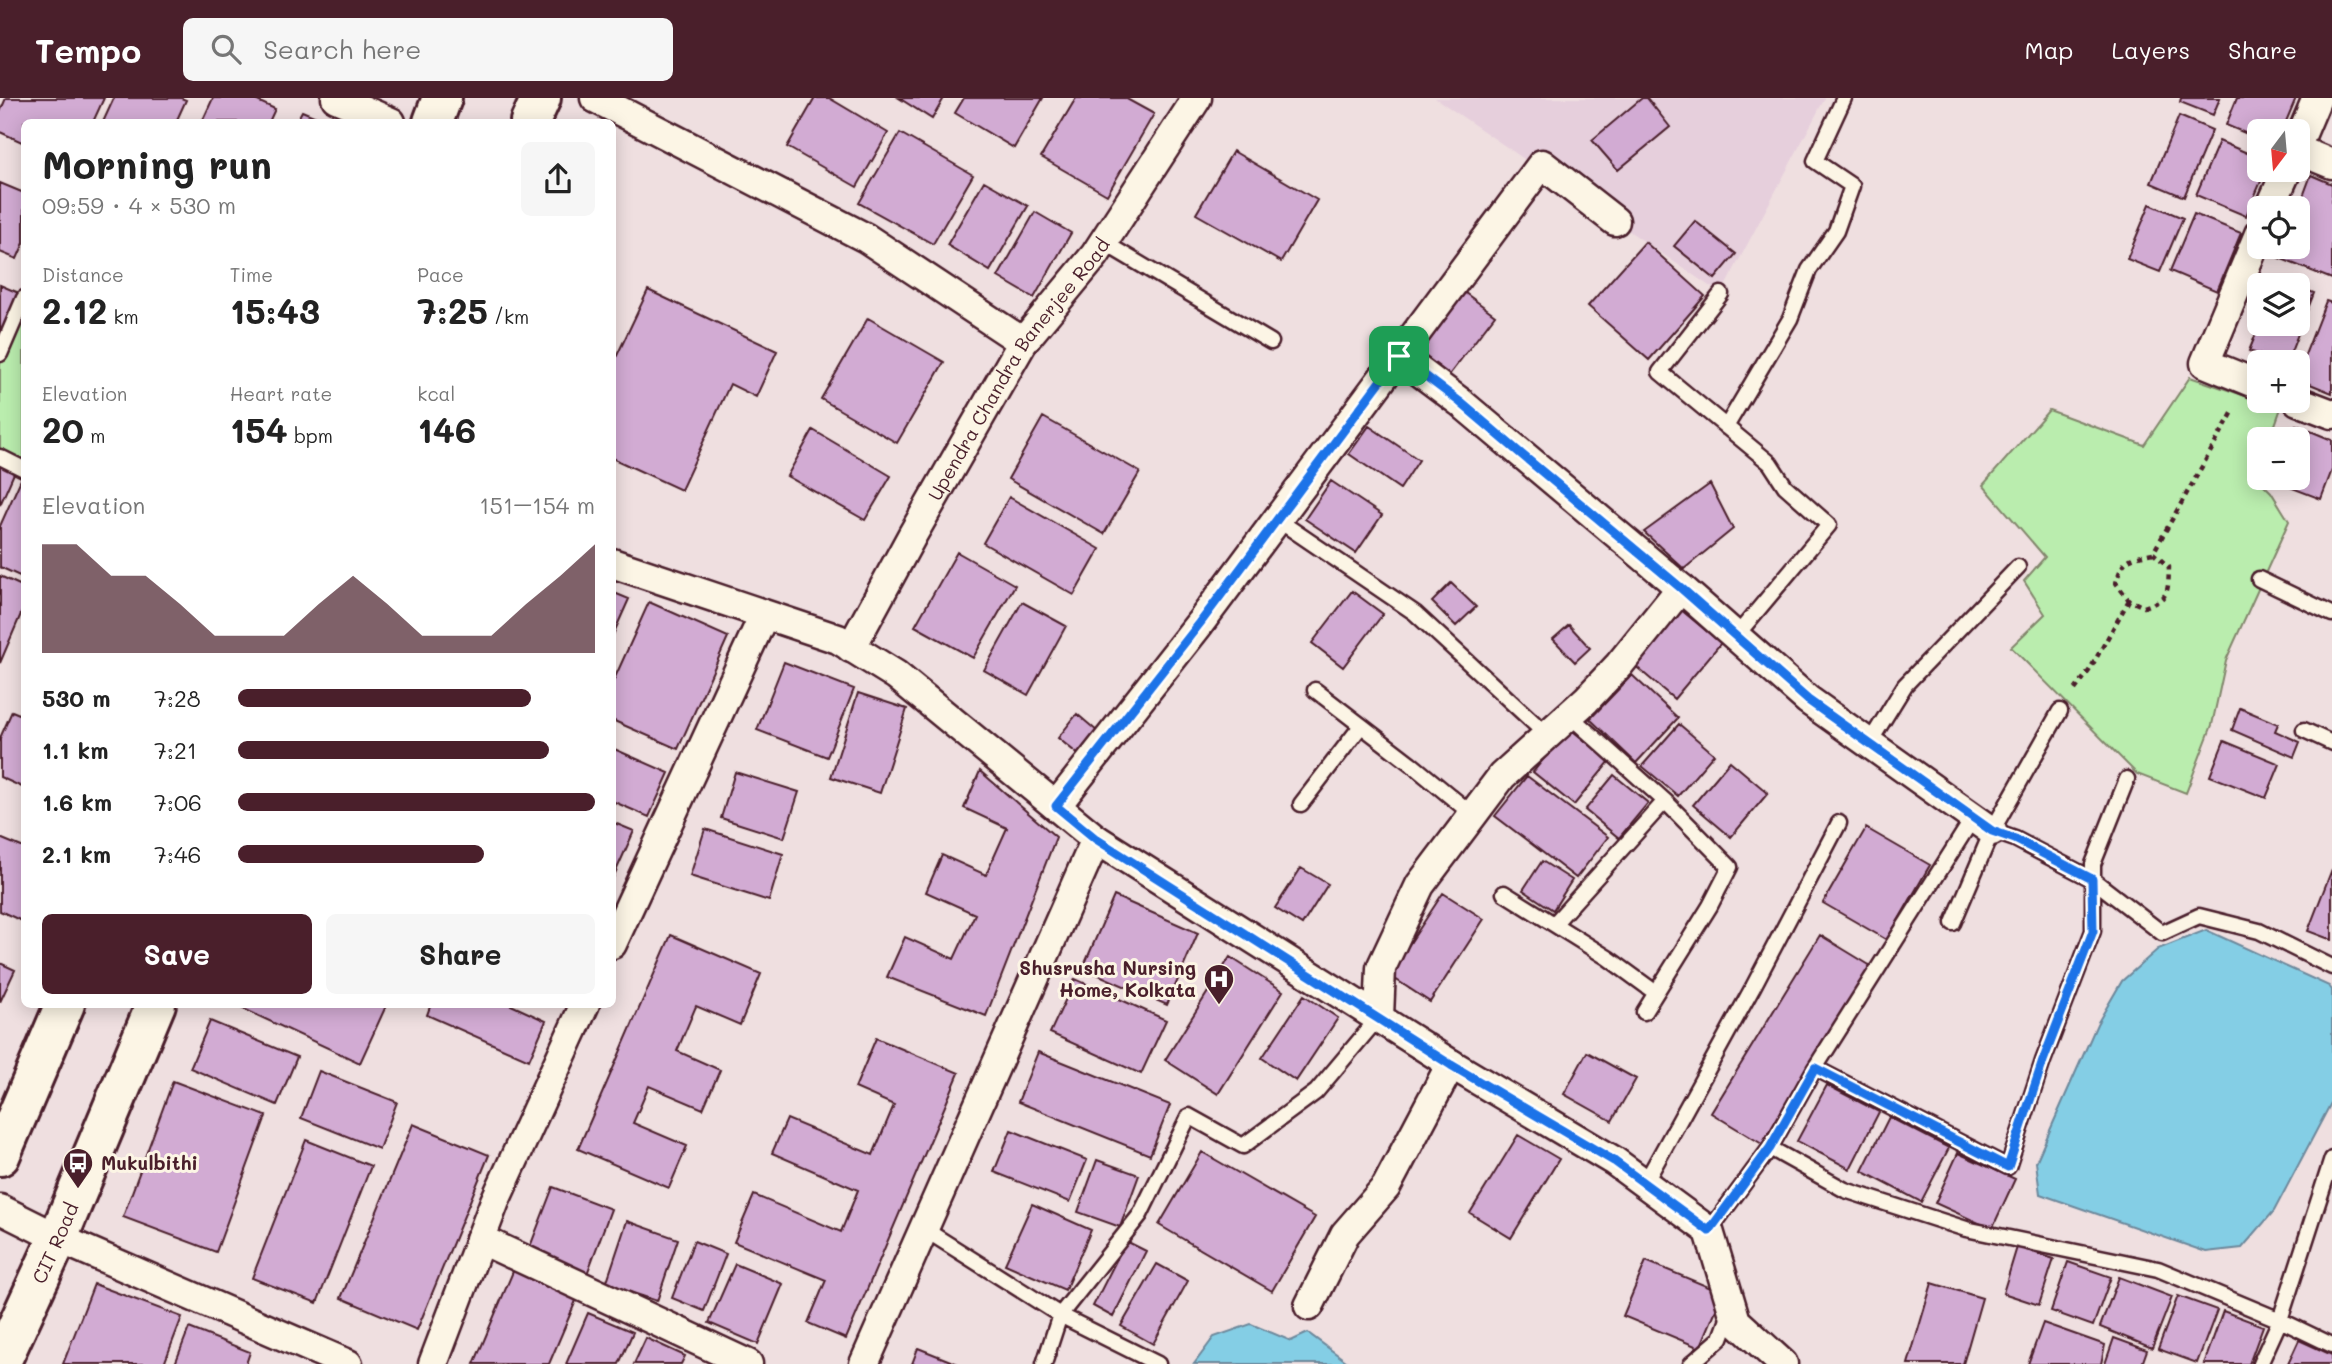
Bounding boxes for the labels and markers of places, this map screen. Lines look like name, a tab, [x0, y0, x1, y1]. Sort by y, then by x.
pin	[1369, 326, 1429, 386]
place label: Shusrusha Nursing Home, Kolkata	[1019, 955, 1196, 1002]
hospital icon: Shusrusha Nursing Home, Kolkata	[1202, 962, 1236, 1006]
bus stop icon: Mukulbithi	[61, 1146, 95, 1190]
place label: Mukulbithi	[101, 1150, 198, 1175]

